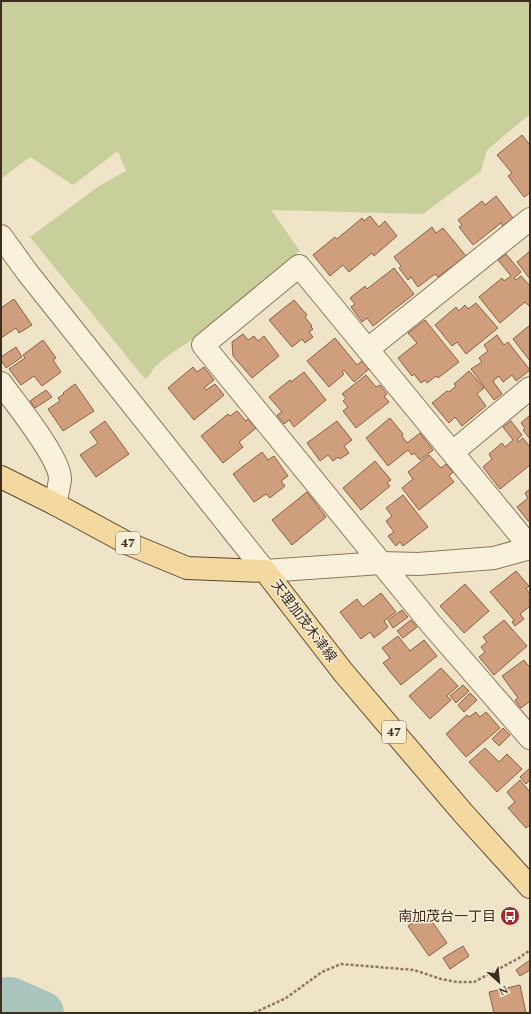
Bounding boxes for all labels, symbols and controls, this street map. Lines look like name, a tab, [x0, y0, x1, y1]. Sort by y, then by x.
road number: 47	[116, 532, 140, 554]
street label: 天理加茂木津線	[266, 576, 342, 666]
road number: 47	[382, 721, 406, 743]
bus stop icon: 南加茂台一丁目	[499, 905, 521, 927]
place label: 南加茂台一丁目	[398, 906, 496, 927]
north arrow	[479, 962, 519, 1002]
text: N	[495, 981, 511, 1000]

